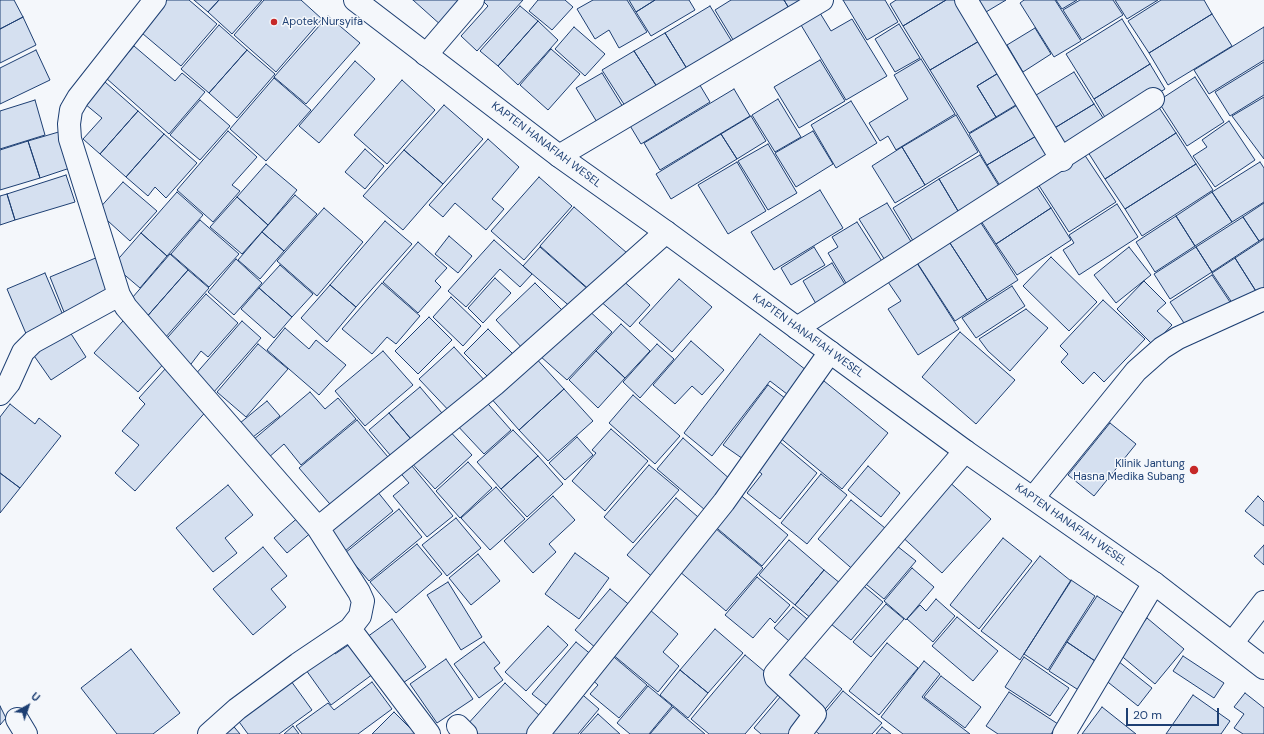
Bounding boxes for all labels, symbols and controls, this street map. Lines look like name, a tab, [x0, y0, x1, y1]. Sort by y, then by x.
place label: Apotek Nursyifa	[282, 15, 363, 29]
marker: Apotek Nursyifa	[269, 17, 279, 27]
street label: KAPTEN HANAFIAH WESEL	[488, 99, 604, 191]
street label: KAPTEN HANAFIAH WESEL	[750, 291, 866, 381]
place label: Klinik Jantung Hasna Medika Subang	[1073, 457, 1185, 483]
marker: Klinik Jantung Hasna Medika Subang	[1188, 464, 1200, 476]
street label: KAPTEN HANAFIAH WESEL	[1012, 481, 1130, 569]
north arrow	[8, 686, 48, 726]
text: U	[28, 689, 43, 705]
scale bar	[1128, 700, 1221, 726]
text: 20 m	[1133, 707, 1162, 723]

